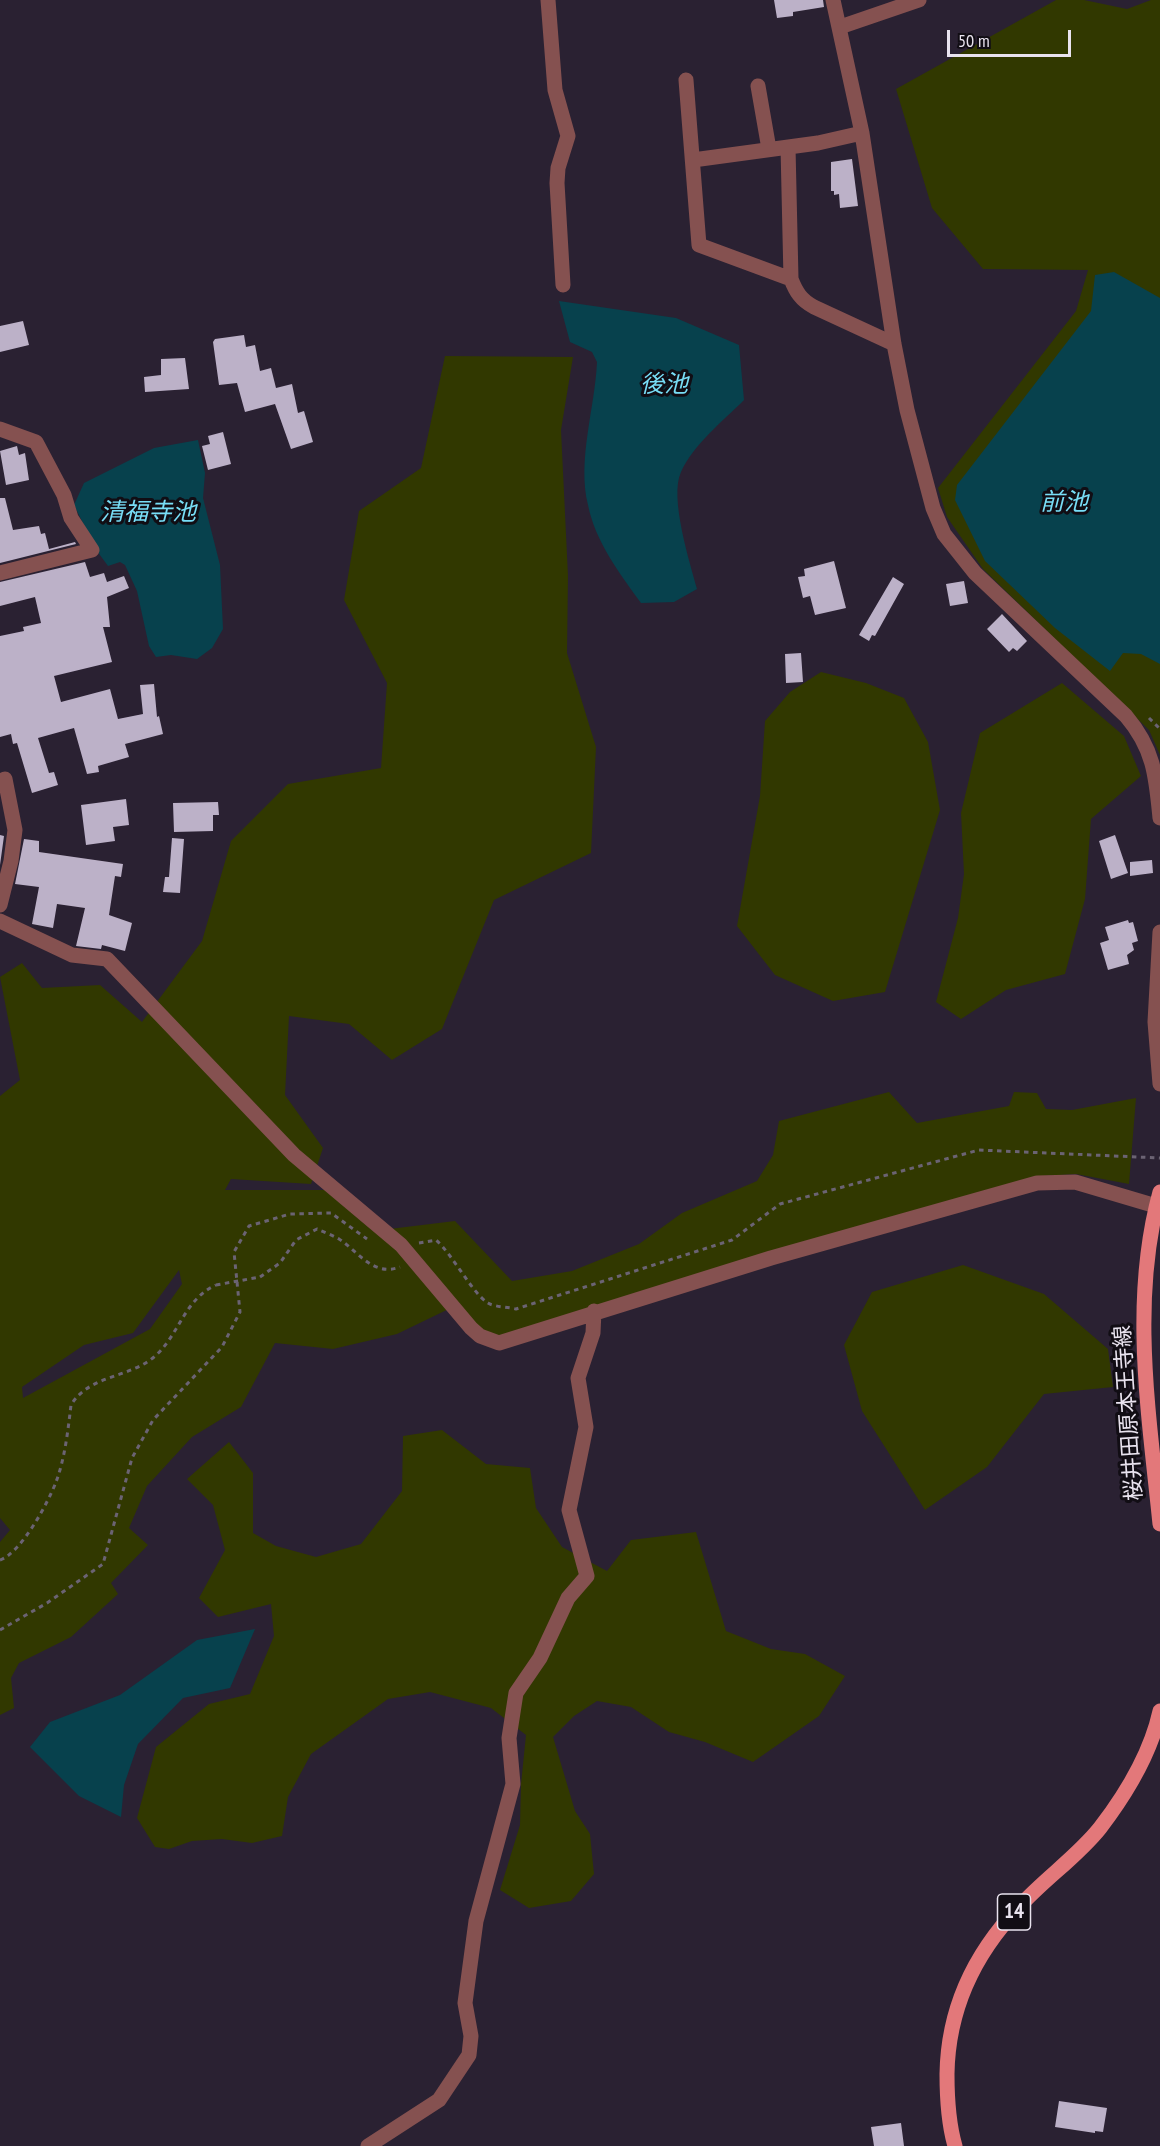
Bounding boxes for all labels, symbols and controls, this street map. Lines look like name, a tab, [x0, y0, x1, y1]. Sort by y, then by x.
scale bar	[950, 18, 1074, 56]
text: 50 m	[958, 29, 990, 52]
water label: 後池	[640, 371, 688, 399]
water label: 前池	[1040, 489, 1088, 517]
water label: 清福寺池	[100, 499, 196, 527]
street label: 桜井田原本王寺線	[1110, 1324, 1148, 1502]
road number: 14	[998, 1894, 1030, 1930]

